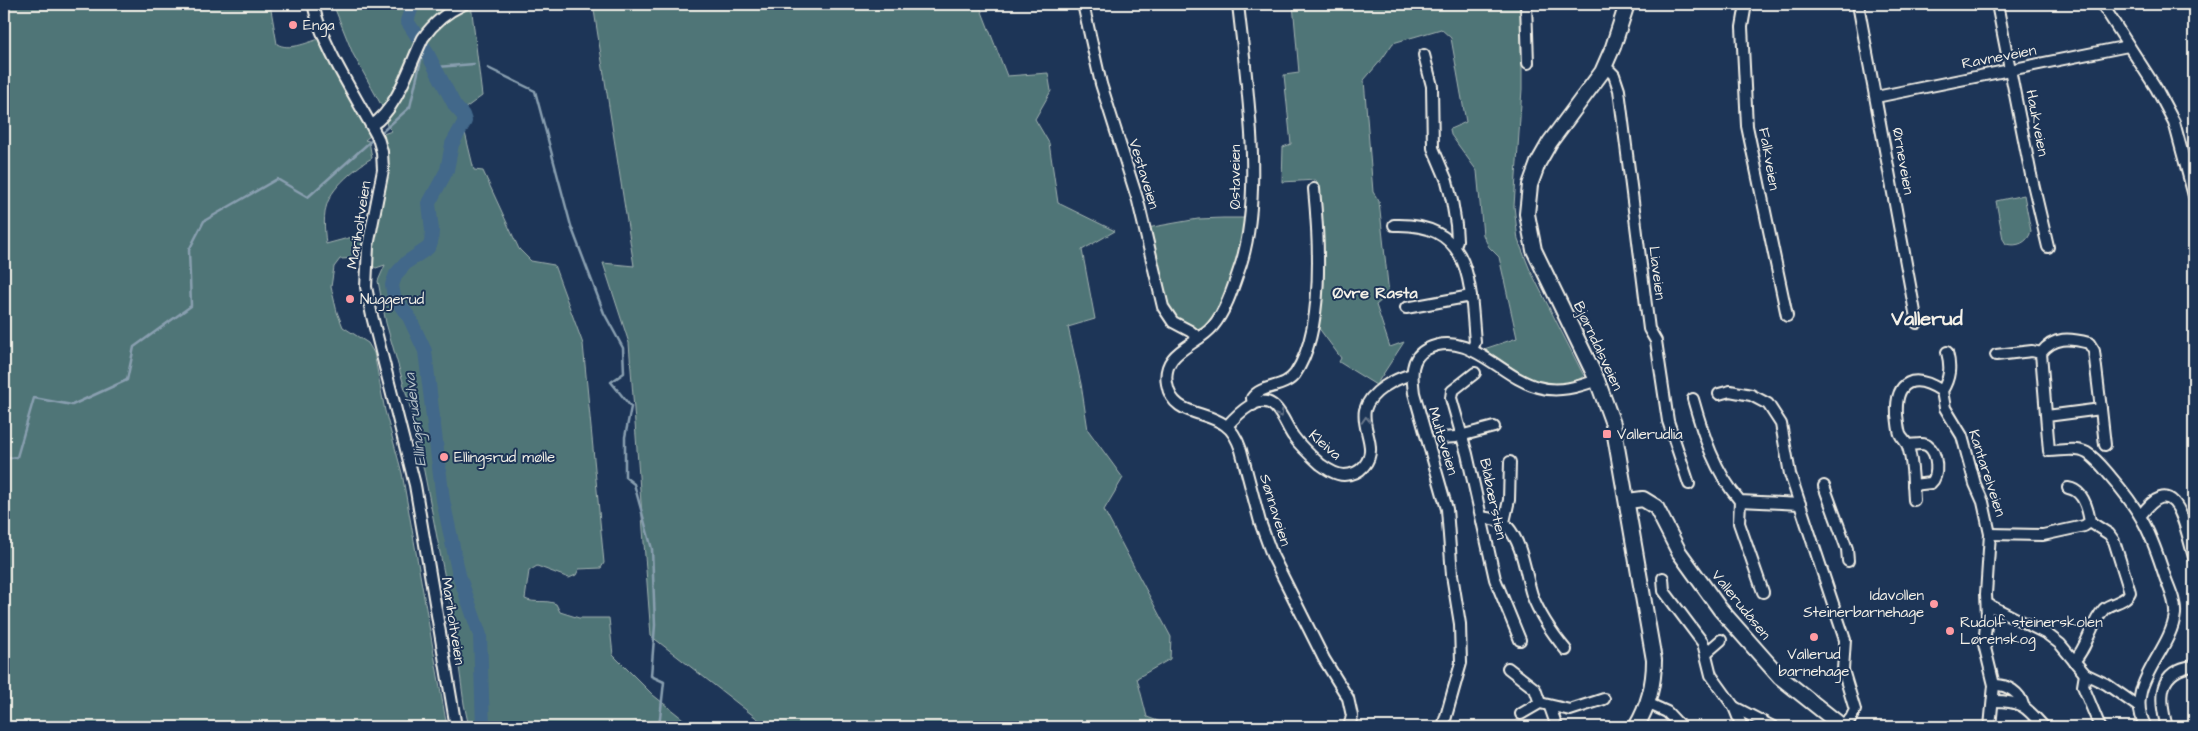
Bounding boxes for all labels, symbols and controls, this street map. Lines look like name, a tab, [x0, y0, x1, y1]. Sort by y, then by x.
place label: Enga	[303, 15, 335, 37]
marker: Enga	[287, 19, 299, 31]
street label: Ravneveien	[1960, 39, 2039, 75]
street label: Haukveien	[2020, 88, 2054, 159]
street label: Falkveien	[1753, 126, 1785, 193]
street label: Ørneveien	[1887, 126, 1919, 197]
street label: Vestaveien	[1123, 136, 1165, 212]
street label: Østaveien	[1225, 144, 1246, 210]
street label: Mariholtveien	[342, 179, 376, 270]
street label: Liaveien	[1643, 245, 1671, 302]
district label: Øvre Rasta	[1332, 282, 1418, 304]
place label: Nuggerud	[360, 289, 424, 311]
marker: Nuggerud	[344, 293, 356, 305]
street label: Bjørndalsveien	[1568, 298, 1628, 395]
district label: Vallerud	[1890, 305, 1963, 333]
water label: Ellingsrudelva	[398, 371, 433, 468]
street label: Multeveien	[1423, 404, 1463, 478]
one-way arrow	[1273, 409, 1283, 418]
one-way arrow	[1360, 415, 1371, 423]
place label: Vallerudlia	[1617, 424, 1683, 445]
street label: Kleiva	[1304, 425, 1346, 465]
street label: Kantarelveien	[1963, 427, 2011, 520]
marker: Vallerudlia	[1601, 428, 1613, 440]
place label: Ellingsrud mølle	[454, 447, 555, 469]
marker: Ellingsrud mølle	[438, 451, 450, 463]
street label: Blåbærstien	[1474, 456, 1512, 542]
street label: Sønnaveien	[1254, 471, 1296, 549]
street label: Vallerudåsen	[1706, 566, 1776, 645]
street label: Mariholtveien	[436, 576, 470, 667]
place label: Idavollen Steinerbarnehage	[1803, 585, 1925, 624]
marker: Idavollen Steinerbarnehage	[1928, 598, 1940, 610]
place label: Rudolf steinerskolen Lørenskog	[1960, 612, 2103, 651]
marker: Rudolf steinerskolen Lørenskog	[1944, 625, 1956, 637]
marker: Vallerud barnehage	[1808, 631, 1820, 643]
place label: Vallerud barnehage	[1779, 644, 1849, 683]

